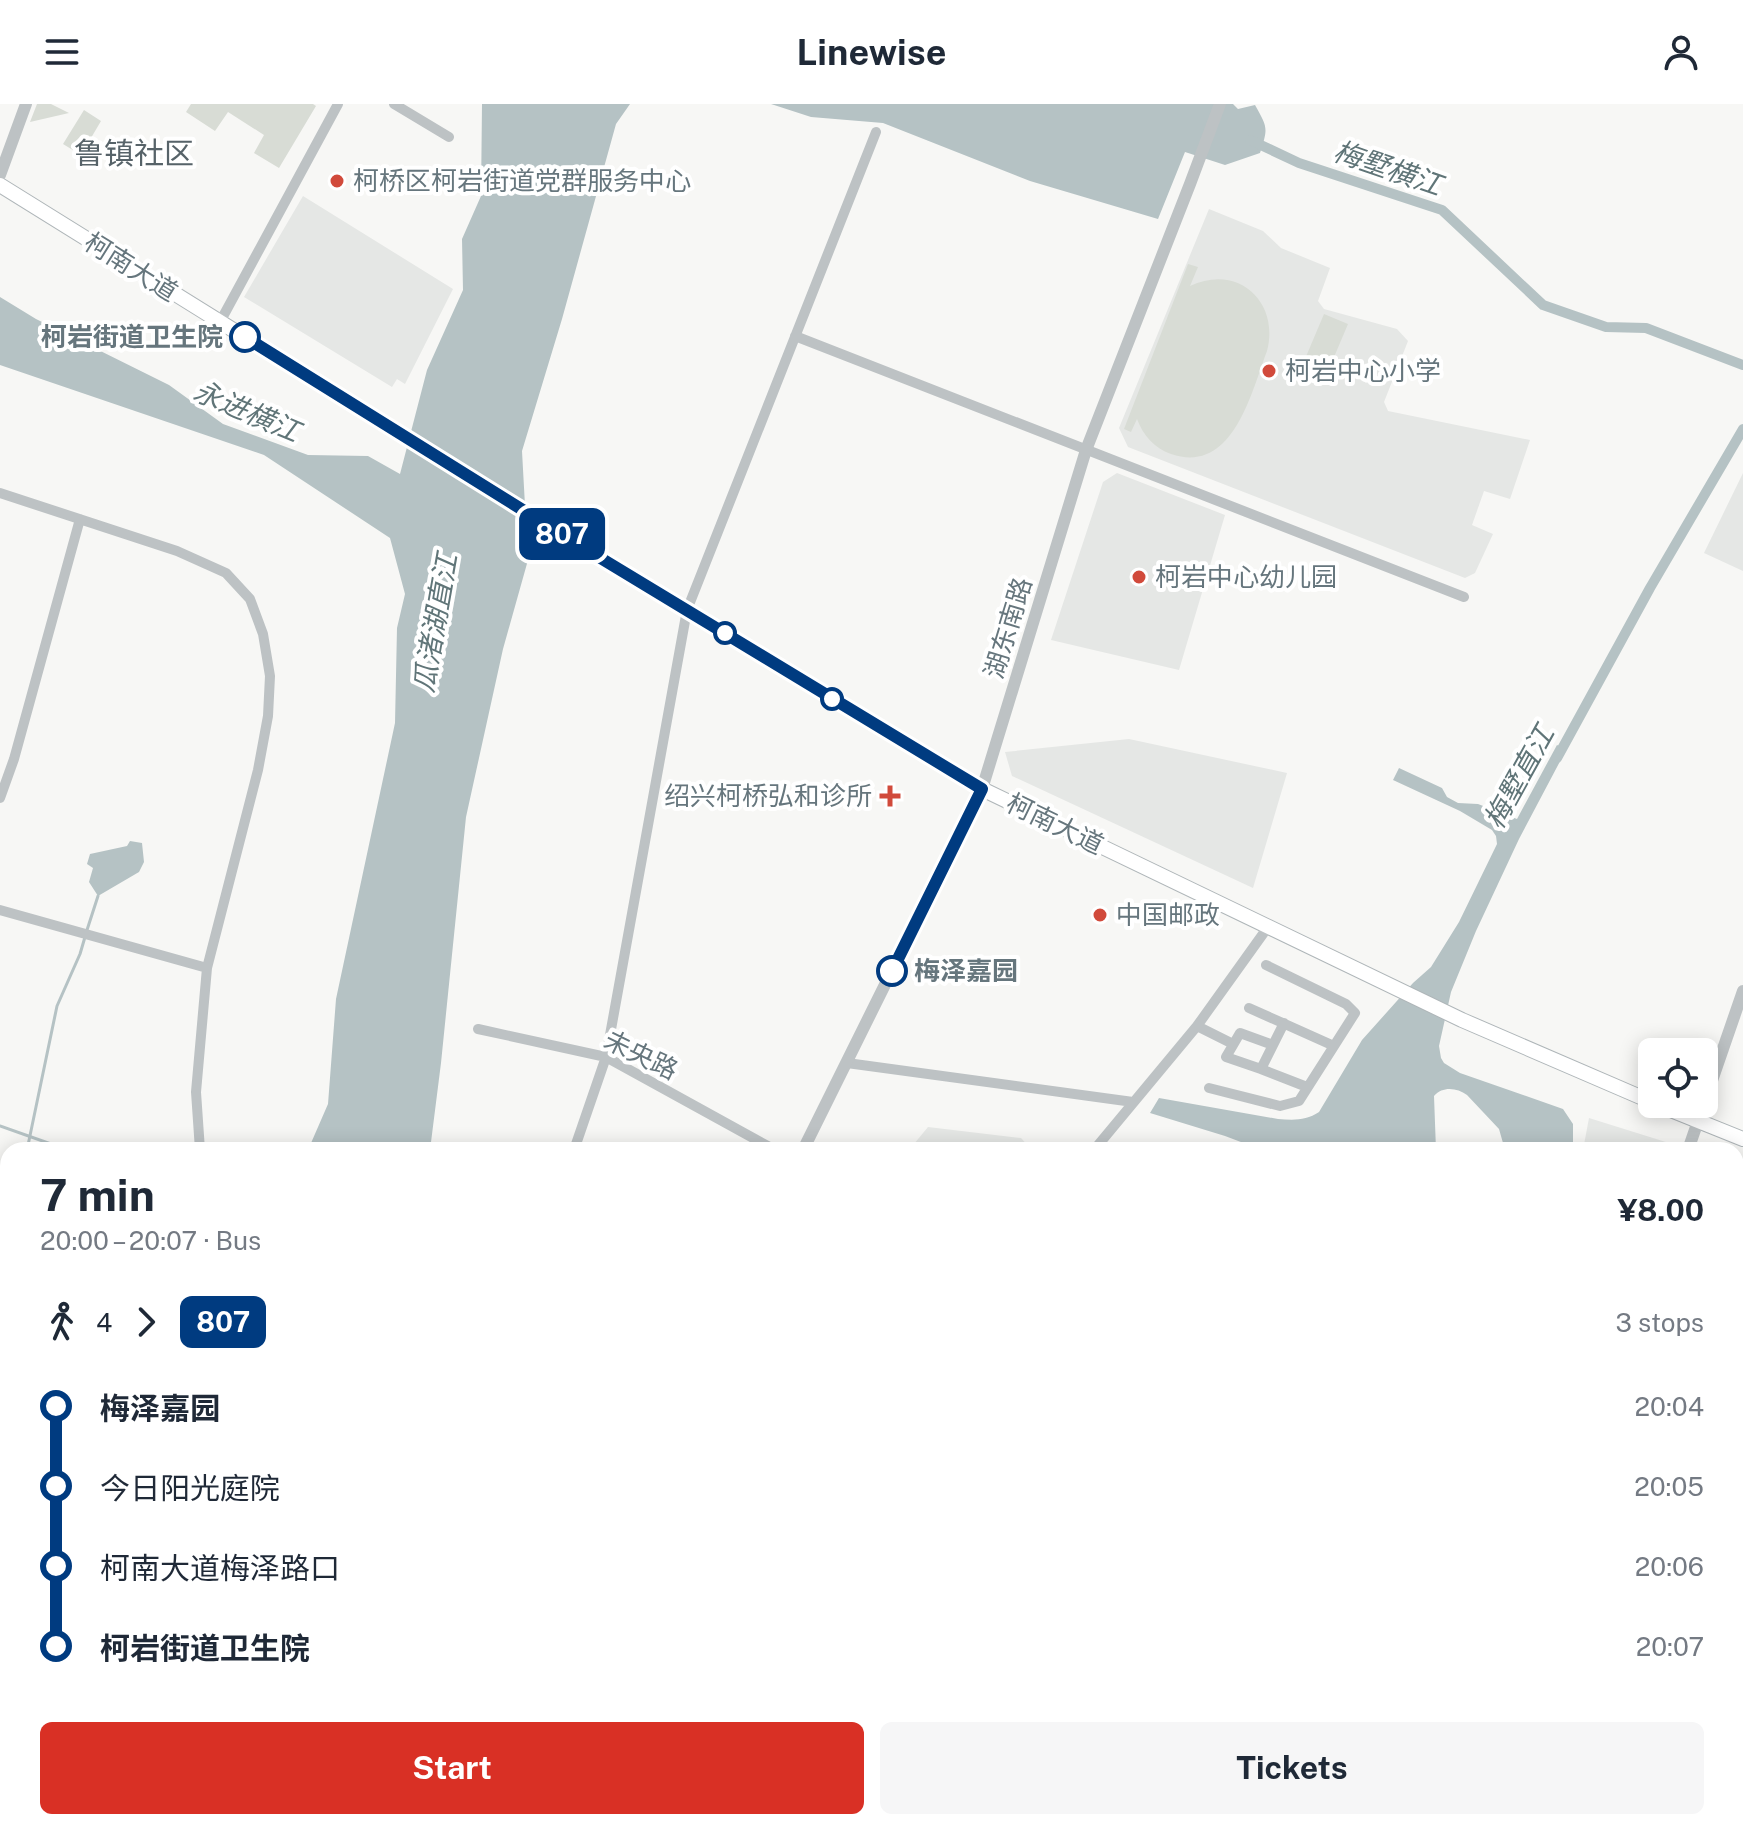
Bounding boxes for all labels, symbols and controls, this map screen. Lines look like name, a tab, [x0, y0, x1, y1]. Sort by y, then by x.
icon: menu	[40, 30, 84, 74]
icon: person	[1659, 30, 1703, 74]
text: Linewise	[797, 31, 946, 73]
water label: 梅墅横江	[1330, 134, 1449, 202]
district label: 鲁镇社区	[74, 135, 194, 171]
place label: 柯桥区柯岩街道党群服务中心	[353, 165, 691, 196]
marker: 柯桥区柯岩街道党群服务中心	[328, 172, 346, 190]
street label: 柯南大道	[79, 226, 184, 307]
place label: 柯岩街道卫生院	[41, 321, 223, 352]
marker: 柯岩街道卫生院	[230, 322, 260, 352]
place label: 柯岩中心小学	[1285, 355, 1441, 386]
marker: 柯岩中心小学	[1260, 362, 1278, 380]
water label: 永进横江	[189, 373, 308, 449]
line badge: 807	[516, 508, 608, 560]
text: 807	[535, 517, 589, 550]
water label: 瓜渚湖直江	[406, 548, 463, 695]
place label: 柯岩中心幼儿园	[1155, 561, 1337, 592]
marker: 柯岩中心幼儿园	[1130, 568, 1148, 586]
street label: 湖东南路	[977, 574, 1038, 682]
unlabelled marker	[714, 622, 736, 644]
unlabelled marker	[821, 688, 843, 710]
water label: 梅墅直江	[1477, 717, 1562, 834]
place label: 绍兴柯桥弘和诊所	[664, 780, 872, 811]
marker: 绍兴柯桥弘和诊所	[879, 785, 901, 807]
street label: 柯南大道	[1002, 787, 1109, 860]
place label: 中国邮政	[1116, 899, 1220, 930]
marker: 中国邮政	[1091, 906, 1109, 924]
place label: 梅泽嘉园	[914, 955, 1018, 986]
marker: 梅泽嘉园	[877, 956, 907, 986]
street label: 未央路	[599, 1024, 683, 1086]
map controls	[1638, 1038, 1718, 1118]
button: locate	[1638, 1038, 1718, 1118]
text: 7 min	[40, 1169, 155, 1221]
text: ¥8.00	[1617, 1192, 1704, 1228]
text: 20:00 – 20:07 · Bus	[40, 1225, 261, 1256]
icon: walk	[40, 1300, 84, 1344]
icon: forward	[124, 1300, 168, 1344]
text: 807	[196, 1305, 250, 1338]
text: 4	[96, 1307, 112, 1338]
text: 3 stops	[1615, 1307, 1704, 1338]
text: 梅泽嘉园	[100, 1390, 220, 1426]
text: 20:04	[1635, 1391, 1704, 1422]
text: 今日阳光庭院	[100, 1470, 280, 1506]
text: 20:05	[1634, 1471, 1704, 1502]
text: 柯南大道梅泽路口	[100, 1550, 340, 1586]
text: 20:06	[1635, 1551, 1704, 1582]
text: 柯岩街道卫生院	[100, 1630, 310, 1666]
text: 20:07	[1636, 1631, 1704, 1662]
button: Start	[40, 1722, 864, 1814]
button: Tickets	[880, 1722, 1704, 1814]

